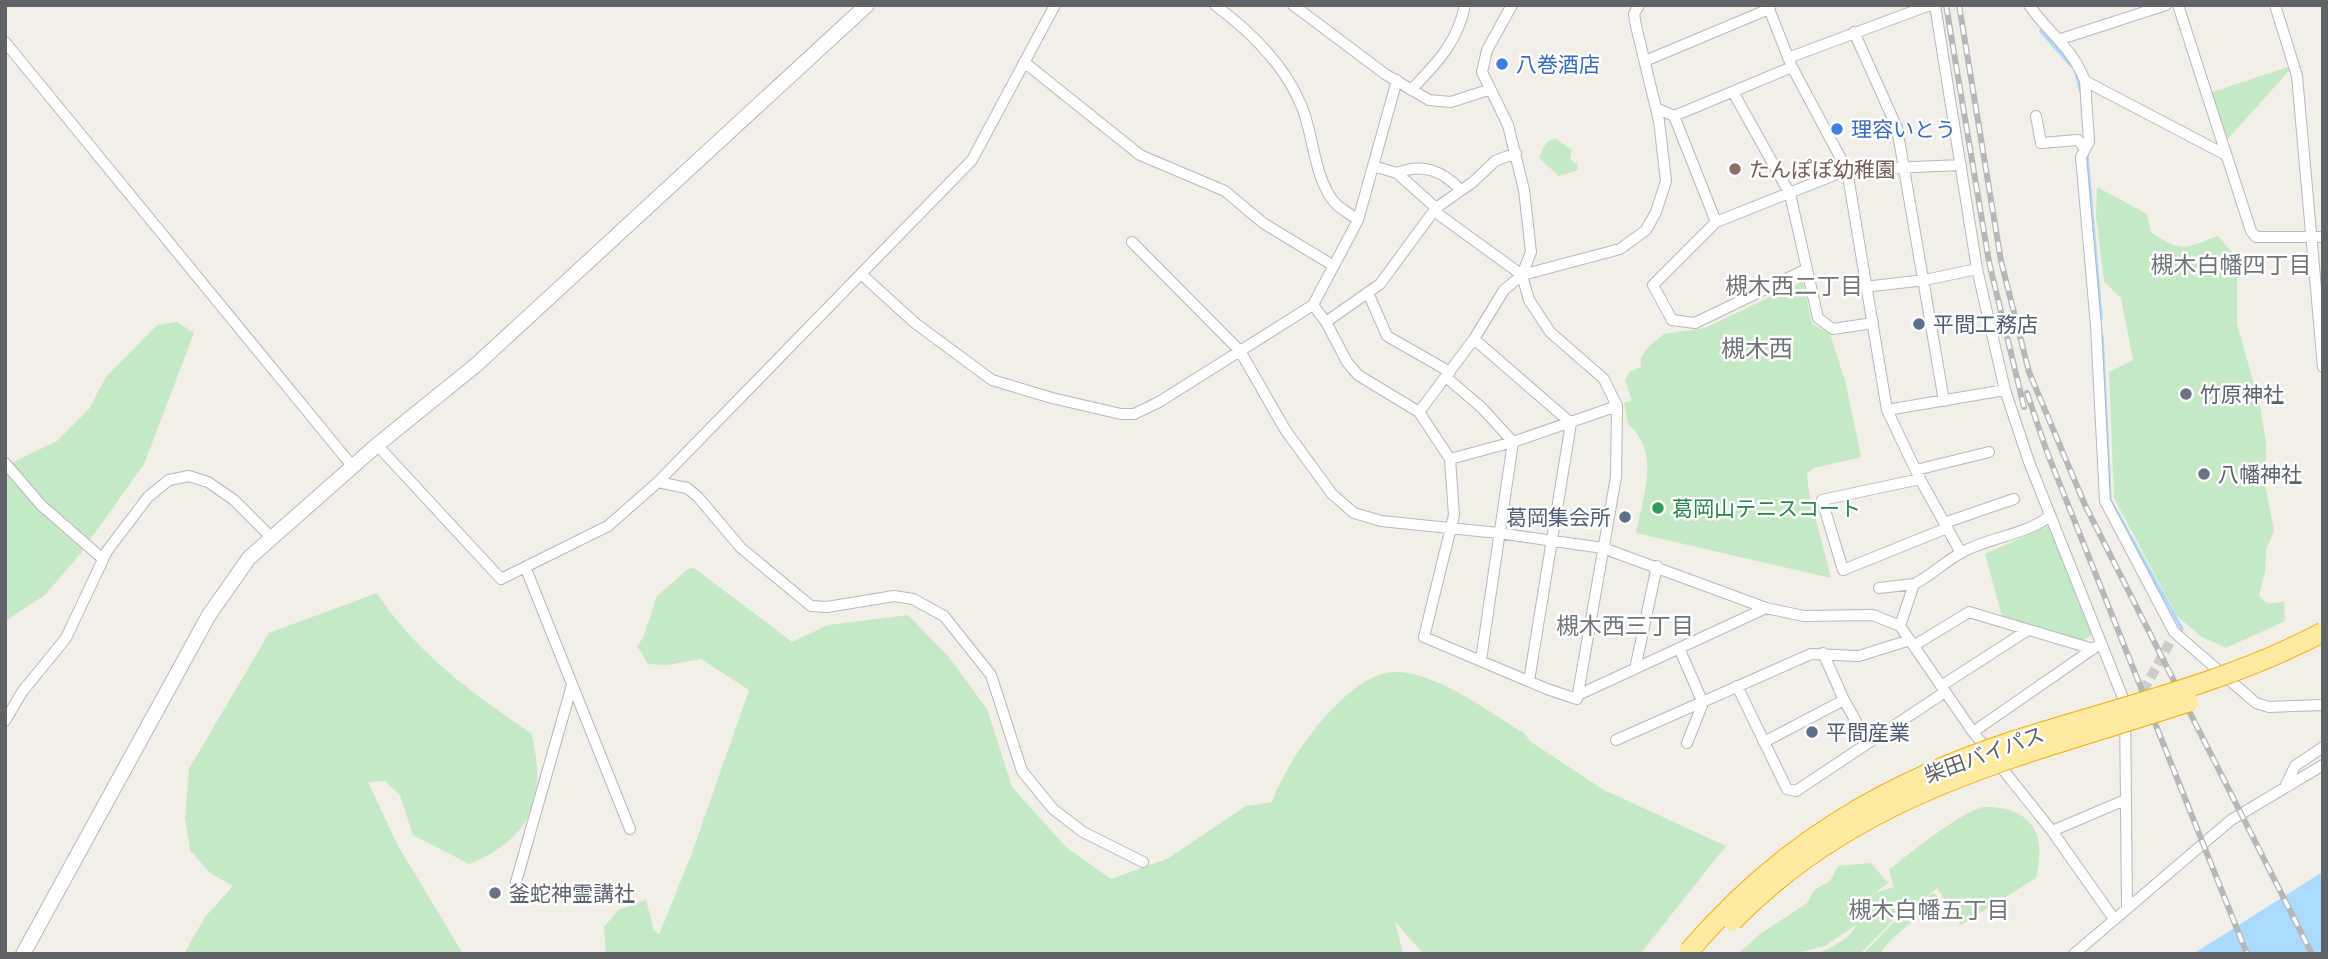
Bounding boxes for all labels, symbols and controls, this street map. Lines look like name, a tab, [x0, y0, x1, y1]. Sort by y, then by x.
place label: 八巻酒店	[1516, 52, 1600, 76]
marker: 八巻酒店	[1494, 56, 1510, 72]
place label: 理容いとう	[1851, 117, 1956, 141]
marker: 理容いとう	[1829, 121, 1845, 137]
place label: たんぽぽ幼稚園	[1749, 157, 1896, 181]
marker: たんぽぽ幼稚園	[1727, 161, 1743, 177]
district label: 槻木白幡四丁目	[2151, 252, 2312, 277]
district label: 槻木西二丁目	[1725, 273, 1863, 298]
place label: 平間工務店	[1933, 312, 2038, 336]
marker: 平間工務店	[1911, 316, 1927, 332]
district label: 槻木西	[1721, 335, 1793, 362]
place label: 竹原神社	[2200, 382, 2284, 406]
marker: 竹原神社	[2178, 386, 2194, 402]
place label: 八幡神社	[2218, 462, 2302, 486]
marker: 八幡神社	[2196, 466, 2212, 482]
place label: 葛岡山テニスコート	[1672, 496, 1861, 520]
marker: 葛岡山テニスコート	[1650, 500, 1666, 516]
place label: 葛岡集会所	[1506, 505, 1611, 529]
marker: 葛岡集会所	[1617, 509, 1633, 525]
district label: 槻木西三丁目	[1556, 613, 1694, 638]
place label: 平間産業	[1826, 720, 1910, 744]
street label: 柴田バイパス	[1921, 721, 2047, 787]
marker: 平間産業	[1804, 724, 1820, 740]
place label: 釜蛇神霊講社	[509, 881, 635, 905]
marker: 釜蛇神霊講社	[487, 885, 503, 901]
district label: 槻木白幡五丁目	[1849, 897, 2010, 922]

